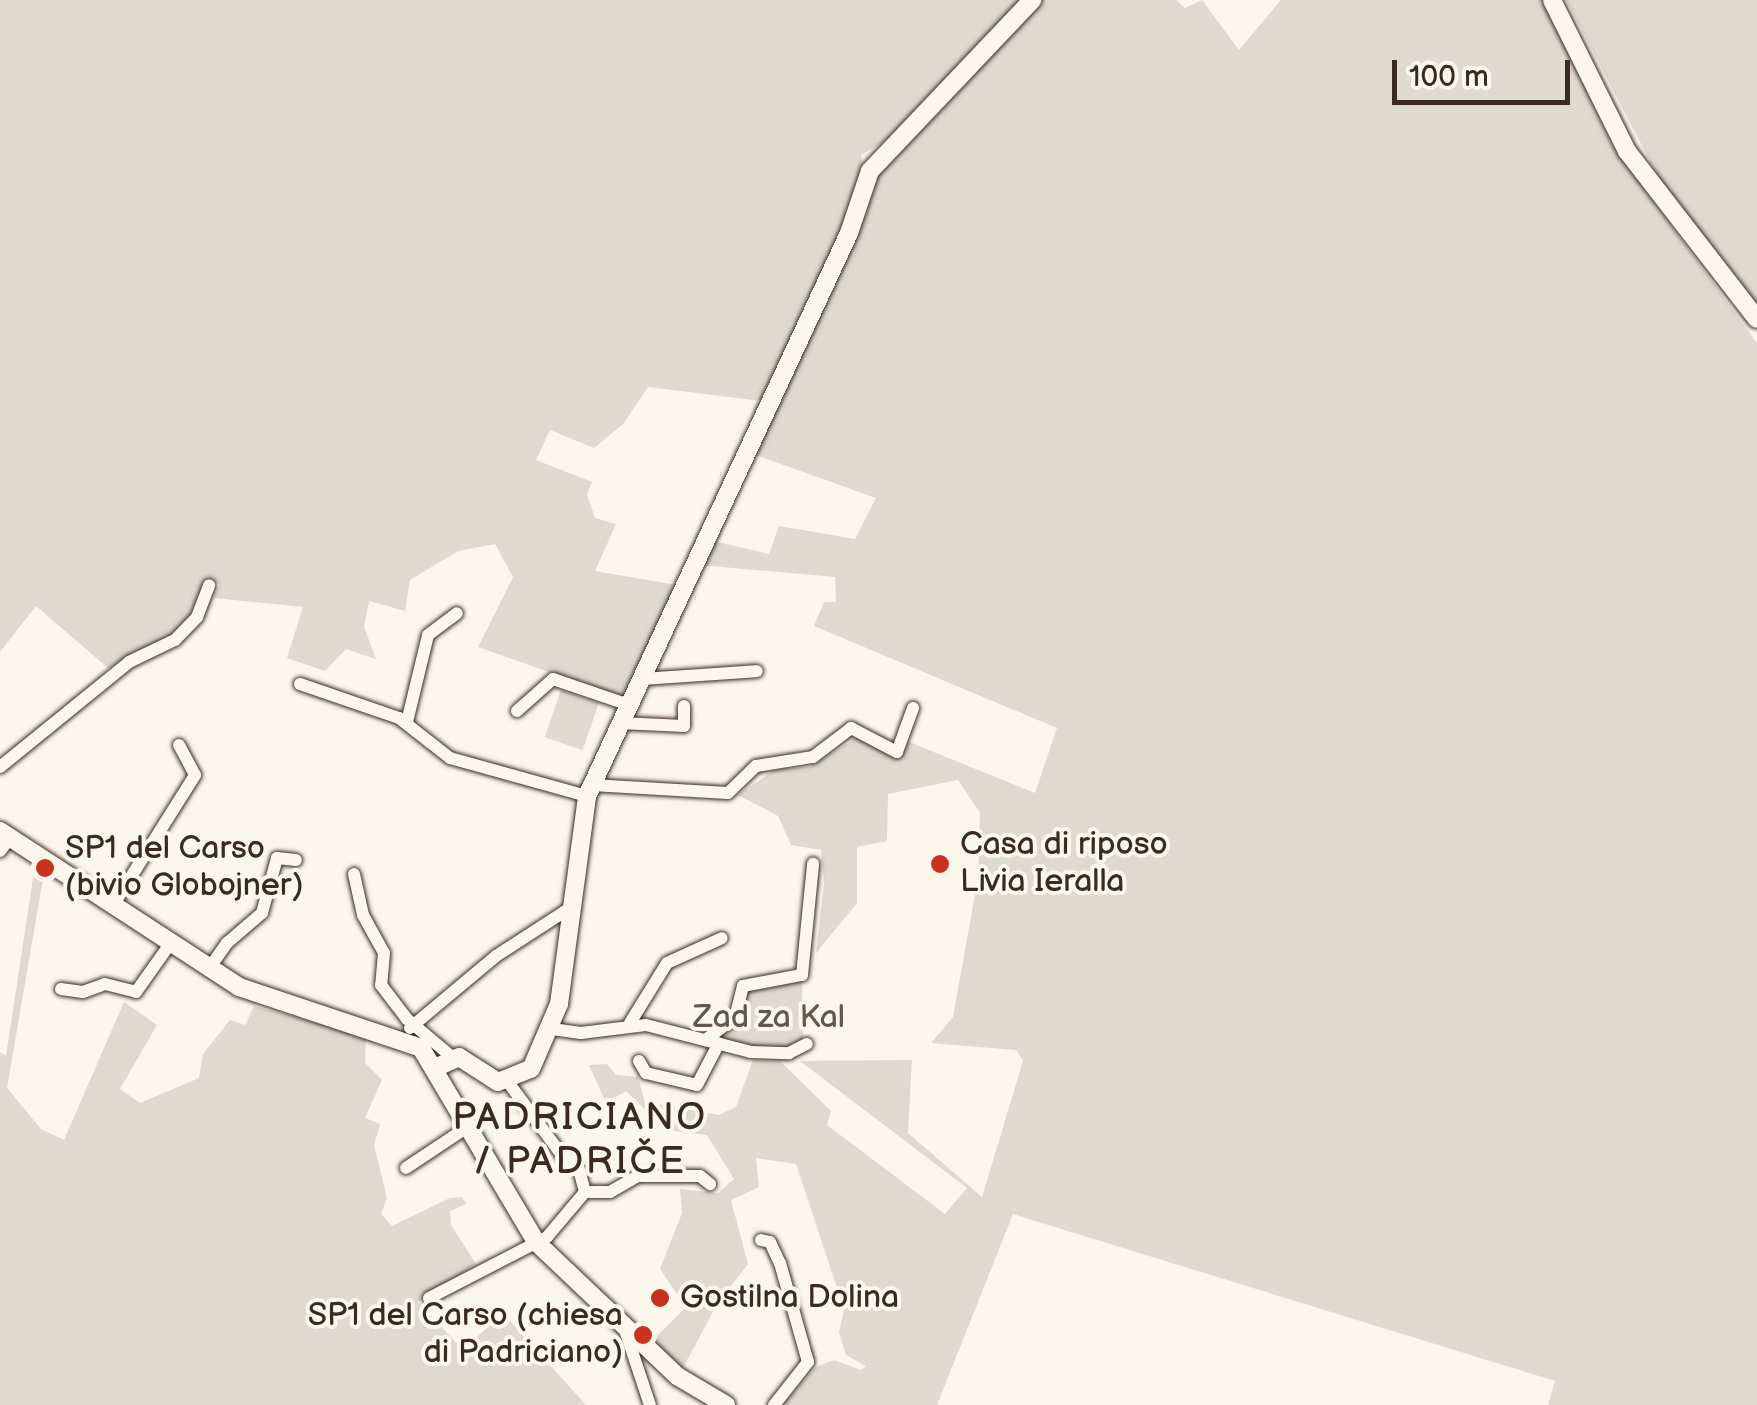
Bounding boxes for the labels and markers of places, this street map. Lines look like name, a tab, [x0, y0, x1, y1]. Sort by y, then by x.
place label: Casa di riposo Livia Ieralla	[960, 827, 1168, 902]
place label: SP1 del Carso (bivio Globojner)	[65, 831, 303, 906]
marker: Casa di riposo Livia Ieralla	[929, 853, 951, 875]
marker: SP1 del Carso (bivio Globojner)	[34, 857, 56, 879]
place label: Gostilna Dolina	[680, 1279, 899, 1317]
marker: Gostilna Dolina	[649, 1287, 671, 1309]
place label: SP1 del Carso (chiesa di Padriciano)	[308, 1298, 623, 1373]
marker: SP1 del Carso (chiesa di Padriciano)	[632, 1324, 654, 1346]

